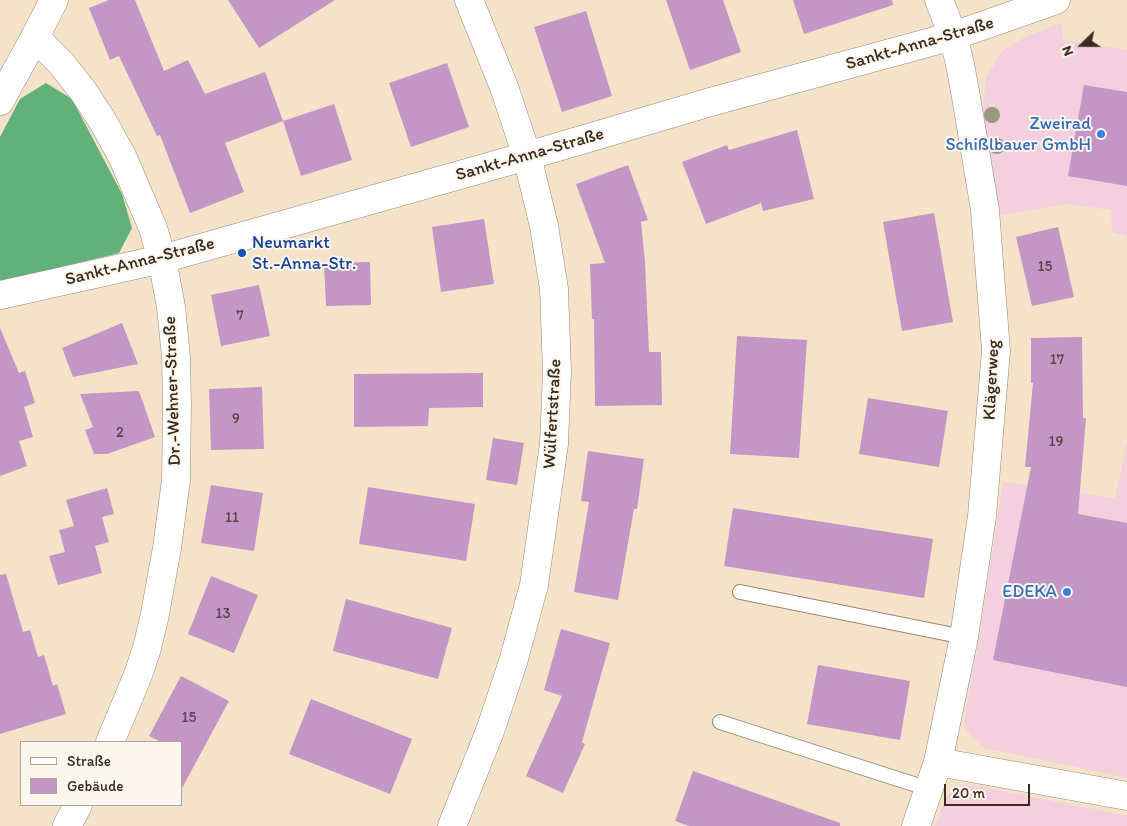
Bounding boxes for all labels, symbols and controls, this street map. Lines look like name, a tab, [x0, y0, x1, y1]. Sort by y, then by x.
street label: Sankt-Anna-Straße	[843, 12, 997, 76]
north arrow	[1057, 20, 1107, 70]
text: N	[1058, 43, 1077, 58]
place label: Zweirad Schißlbauer GmbH	[945, 113, 1091, 156]
street label: Sankt-Anna-Straße	[453, 123, 607, 187]
marker: Zweirad Schißlbauer GmbH	[1095, 128, 1107, 140]
place label: Neumarkt St.-Anna-Str.	[252, 232, 357, 274]
street label: Sankt-Anna-Straße	[63, 233, 217, 291]
marker: Neumarkt St.-Anna-Str.	[236, 247, 248, 259]
house number: 15	[1038, 258, 1052, 276]
house number: 7	[236, 307, 244, 325]
street label: Dr.-Wehner-Straße	[160, 316, 186, 466]
street label: Klägerweg	[979, 339, 1005, 421]
house number: 17	[1050, 351, 1064, 369]
street label: Wülfertstraße	[539, 358, 567, 470]
house number: 9	[232, 410, 240, 428]
house number: 2	[116, 424, 124, 442]
house number: 19	[1049, 433, 1063, 451]
house number: 11	[225, 509, 239, 527]
place label: EDEKA	[1002, 581, 1057, 603]
marker: EDEKA	[1061, 586, 1073, 598]
house number: 13	[215, 605, 231, 623]
house number: 15	[182, 709, 196, 727]
legend	[20, 741, 182, 806]
text: Straße	[67, 752, 111, 770]
scale bar	[947, 774, 1033, 806]
text: Gebäude	[67, 777, 124, 795]
text: 20 m	[952, 784, 985, 802]

